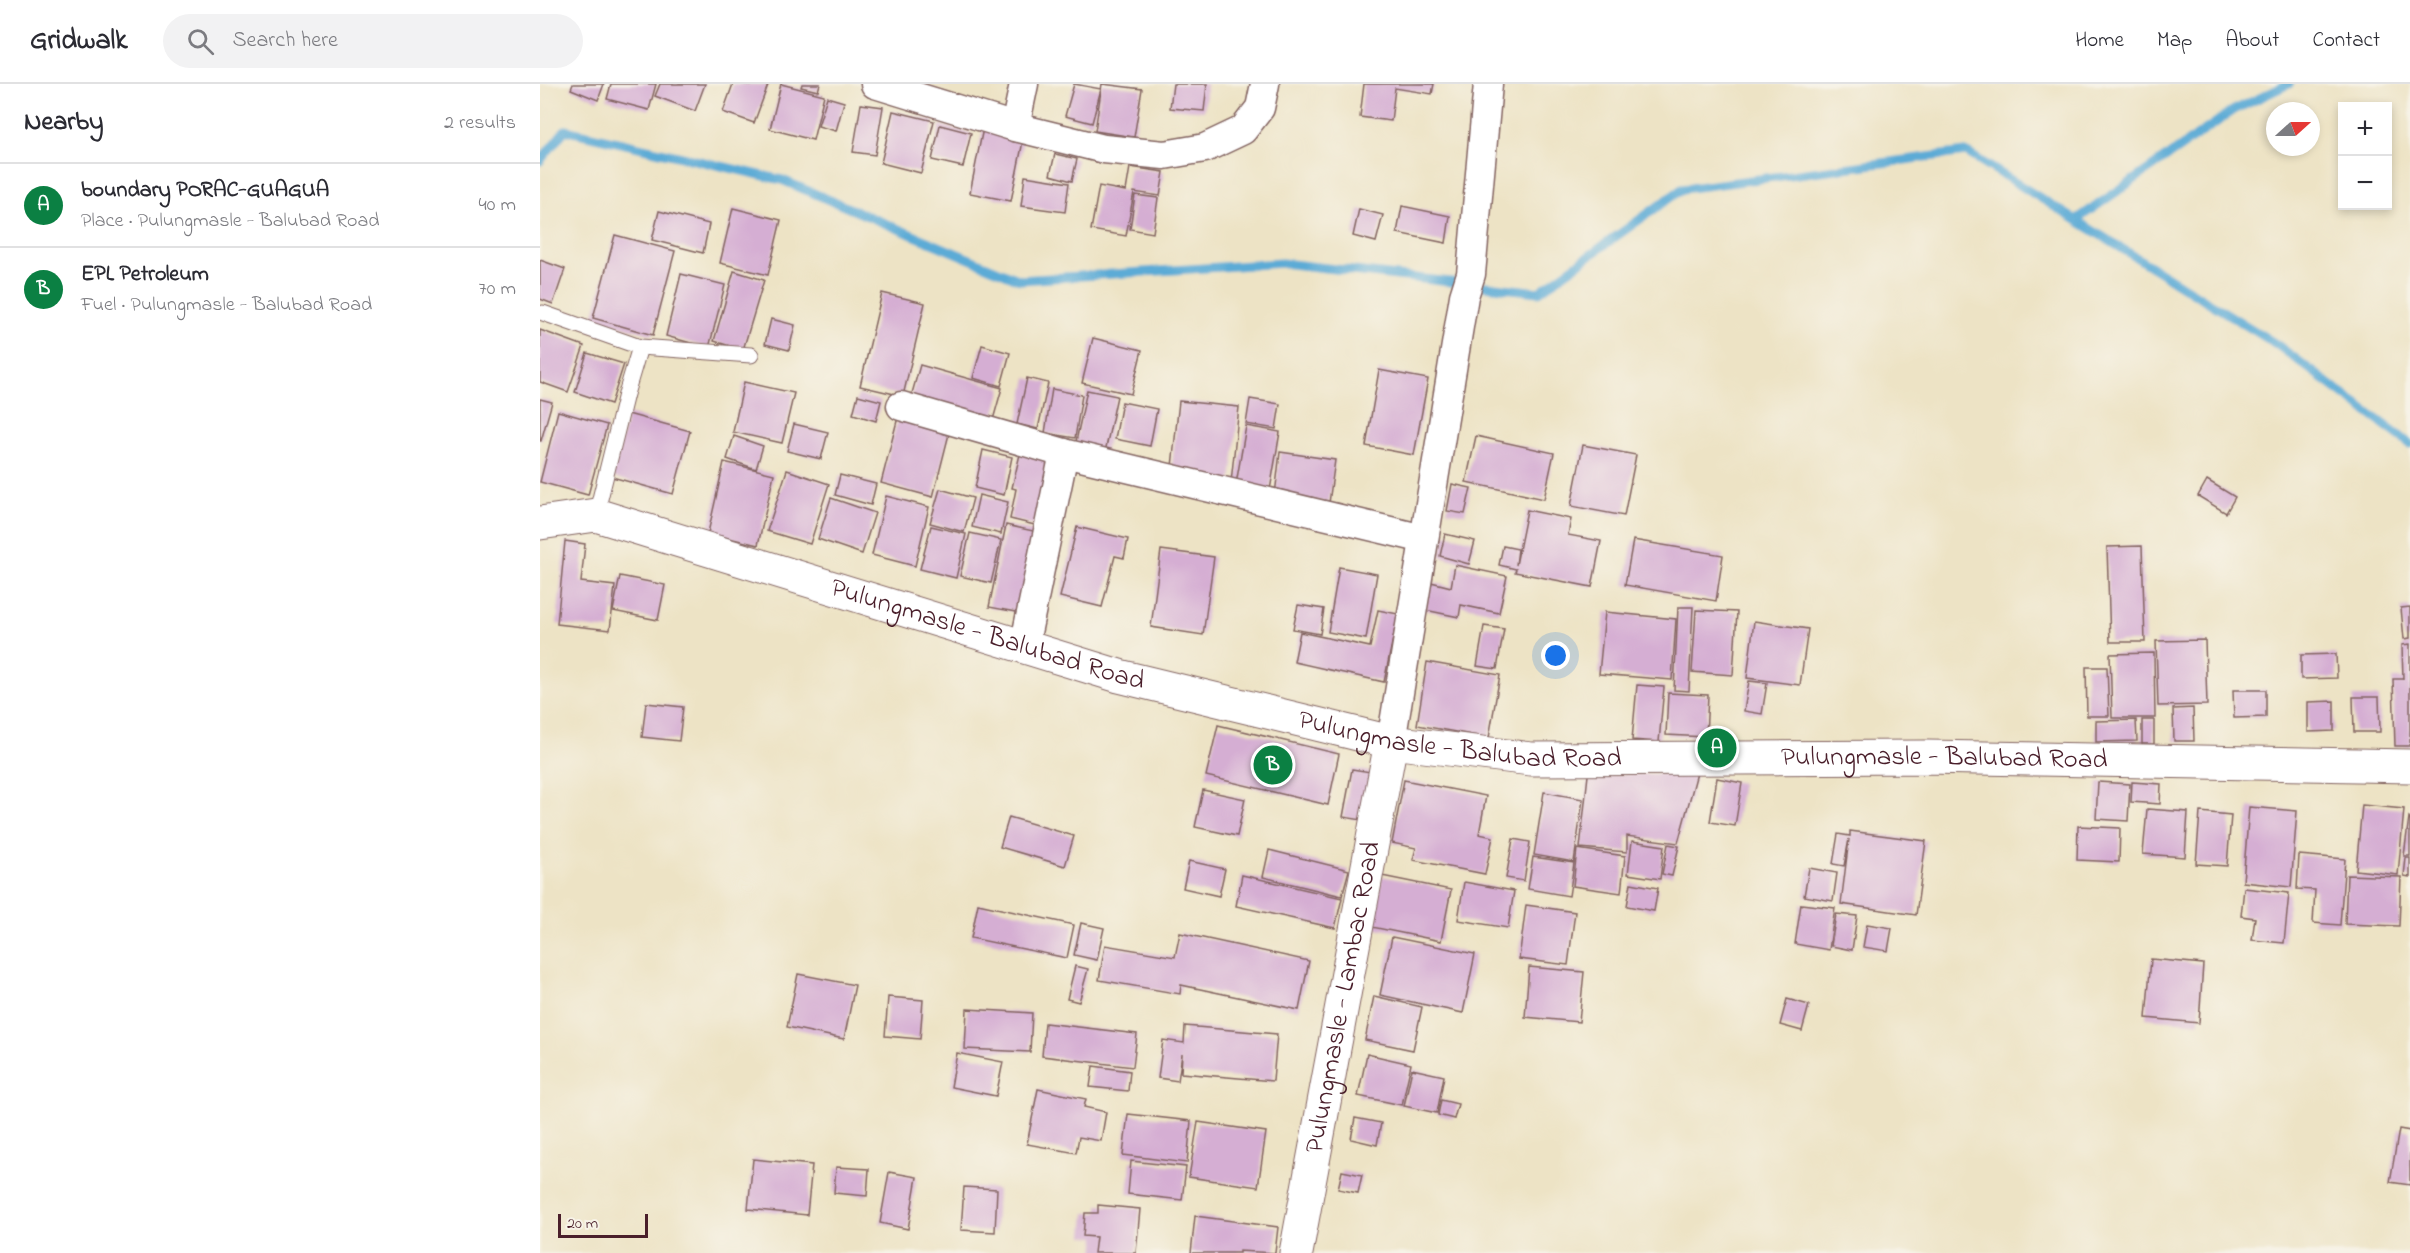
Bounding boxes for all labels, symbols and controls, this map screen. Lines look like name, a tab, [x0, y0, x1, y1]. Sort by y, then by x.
search box	[163, 14, 583, 68]
text: Gridwalk	[30, 21, 127, 62]
icon: search	[184, 25, 217, 58]
text: Search here	[232, 25, 338, 57]
text: Home	[2075, 26, 2124, 56]
text: Map	[2157, 26, 2192, 56]
text: About	[2225, 26, 2279, 56]
text: Contact	[2312, 26, 2380, 56]
north arrow	[2266, 102, 2320, 156]
map controls	[2338, 102, 2392, 210]
button: +	[2338, 102, 2392, 156]
text: Nearby	[24, 104, 103, 142]
text: 2 results	[444, 109, 516, 138]
button: −	[2338, 156, 2392, 210]
text: boundary PORAC-GUAGUA	[81, 175, 329, 207]
text: A	[37, 191, 50, 220]
text: 40 m	[479, 191, 516, 220]
text: Place · Pulungmasle - Balubad Road	[81, 207, 379, 236]
text: EPL Petroleum	[81, 259, 209, 291]
text: B	[37, 275, 50, 304]
text: 70 m	[479, 275, 516, 304]
text: Fuel · Pulungmasle - Balubad Road	[81, 291, 372, 320]
street label: Pulungmasle - Balubad Road	[825, 569, 1148, 701]
your location	[1541, 641, 1570, 670]
street label: Pulungmasle - Balubad Road	[1294, 701, 1622, 779]
pin: A	[1698, 726, 1736, 770]
street label: Pulungmasle - Balubad Road	[1781, 737, 2108, 780]
pin: B	[1254, 742, 1292, 788]
street label: Pulungmasle - Lambac Road	[1295, 838, 1392, 1156]
scale bar	[558, 1211, 648, 1238]
text: 20 m	[567, 1212, 598, 1236]

